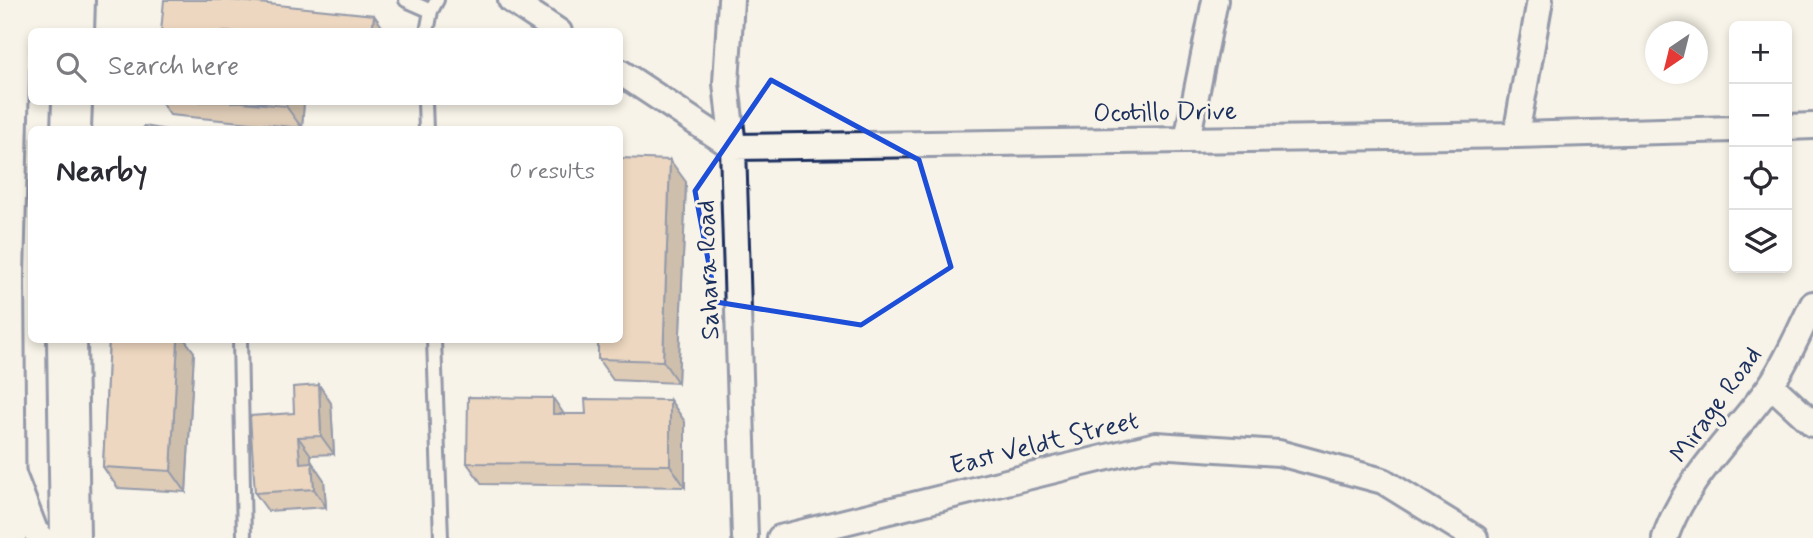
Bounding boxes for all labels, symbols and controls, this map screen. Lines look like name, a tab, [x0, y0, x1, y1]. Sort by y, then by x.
north arrow	[1645, 21, 1708, 84]
map controls	[1729, 21, 1792, 273]
button: +	[1729, 21, 1792, 84]
search box	[28, 28, 623, 105]
icon: search	[52, 48, 90, 86]
text: Search here	[108, 50, 239, 84]
button: −	[1729, 84, 1792, 147]
street label: Ocotillo Drive	[1093, 95, 1237, 131]
button: locate	[1729, 147, 1792, 210]
text: Nearby	[56, 152, 147, 191]
text: 0 results	[509, 157, 595, 187]
street label: Sahara Road	[690, 199, 728, 341]
button: layers	[1729, 210, 1792, 273]
street label: Mirage Road	[1663, 340, 1772, 471]
street label: East Veldt Street	[947, 404, 1142, 484]

